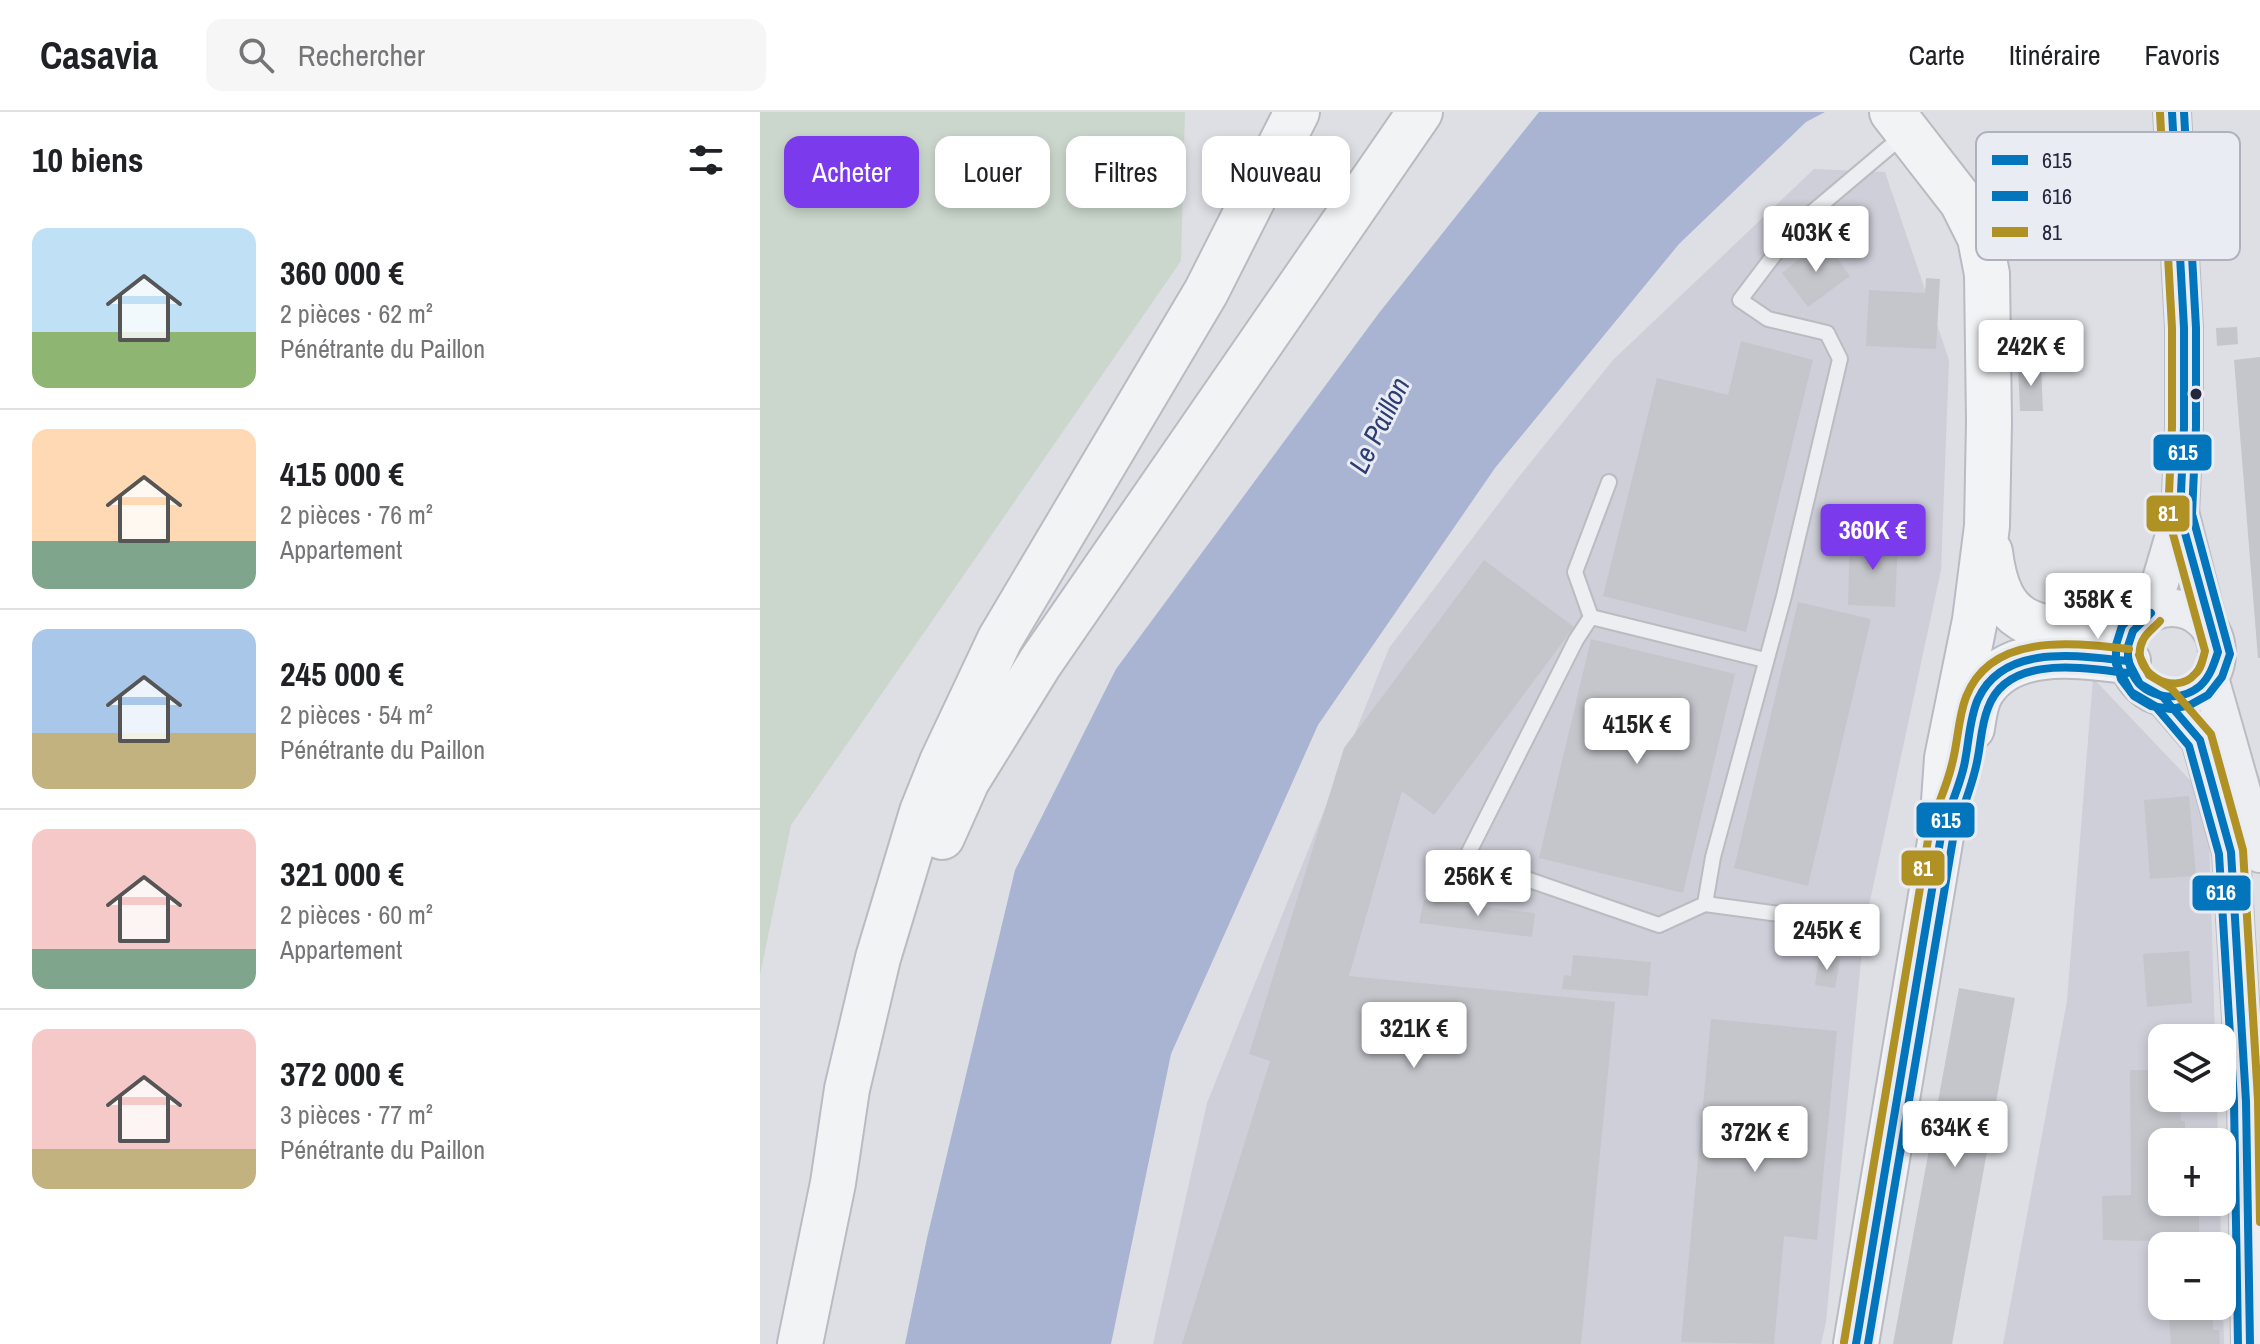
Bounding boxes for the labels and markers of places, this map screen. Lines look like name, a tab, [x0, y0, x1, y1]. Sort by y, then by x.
pin: 403K €	[1751, 206, 1881, 274]
pin: 242K €	[1966, 320, 2096, 388]
unlabelled marker	[2188, 386, 2204, 402]
pin: 360K €	[1808, 504, 1938, 572]
pin: 358K €	[2033, 573, 2163, 641]
pin: 415K €	[1572, 698, 1702, 766]
pin: 256K €	[1413, 850, 1543, 918]
pin: 245K €	[1762, 904, 1892, 972]
pin: 321K €	[1349, 1002, 1479, 1070]
pin: 634K €	[1890, 1101, 2020, 1169]
pin: 372K €	[1690, 1106, 1820, 1174]

